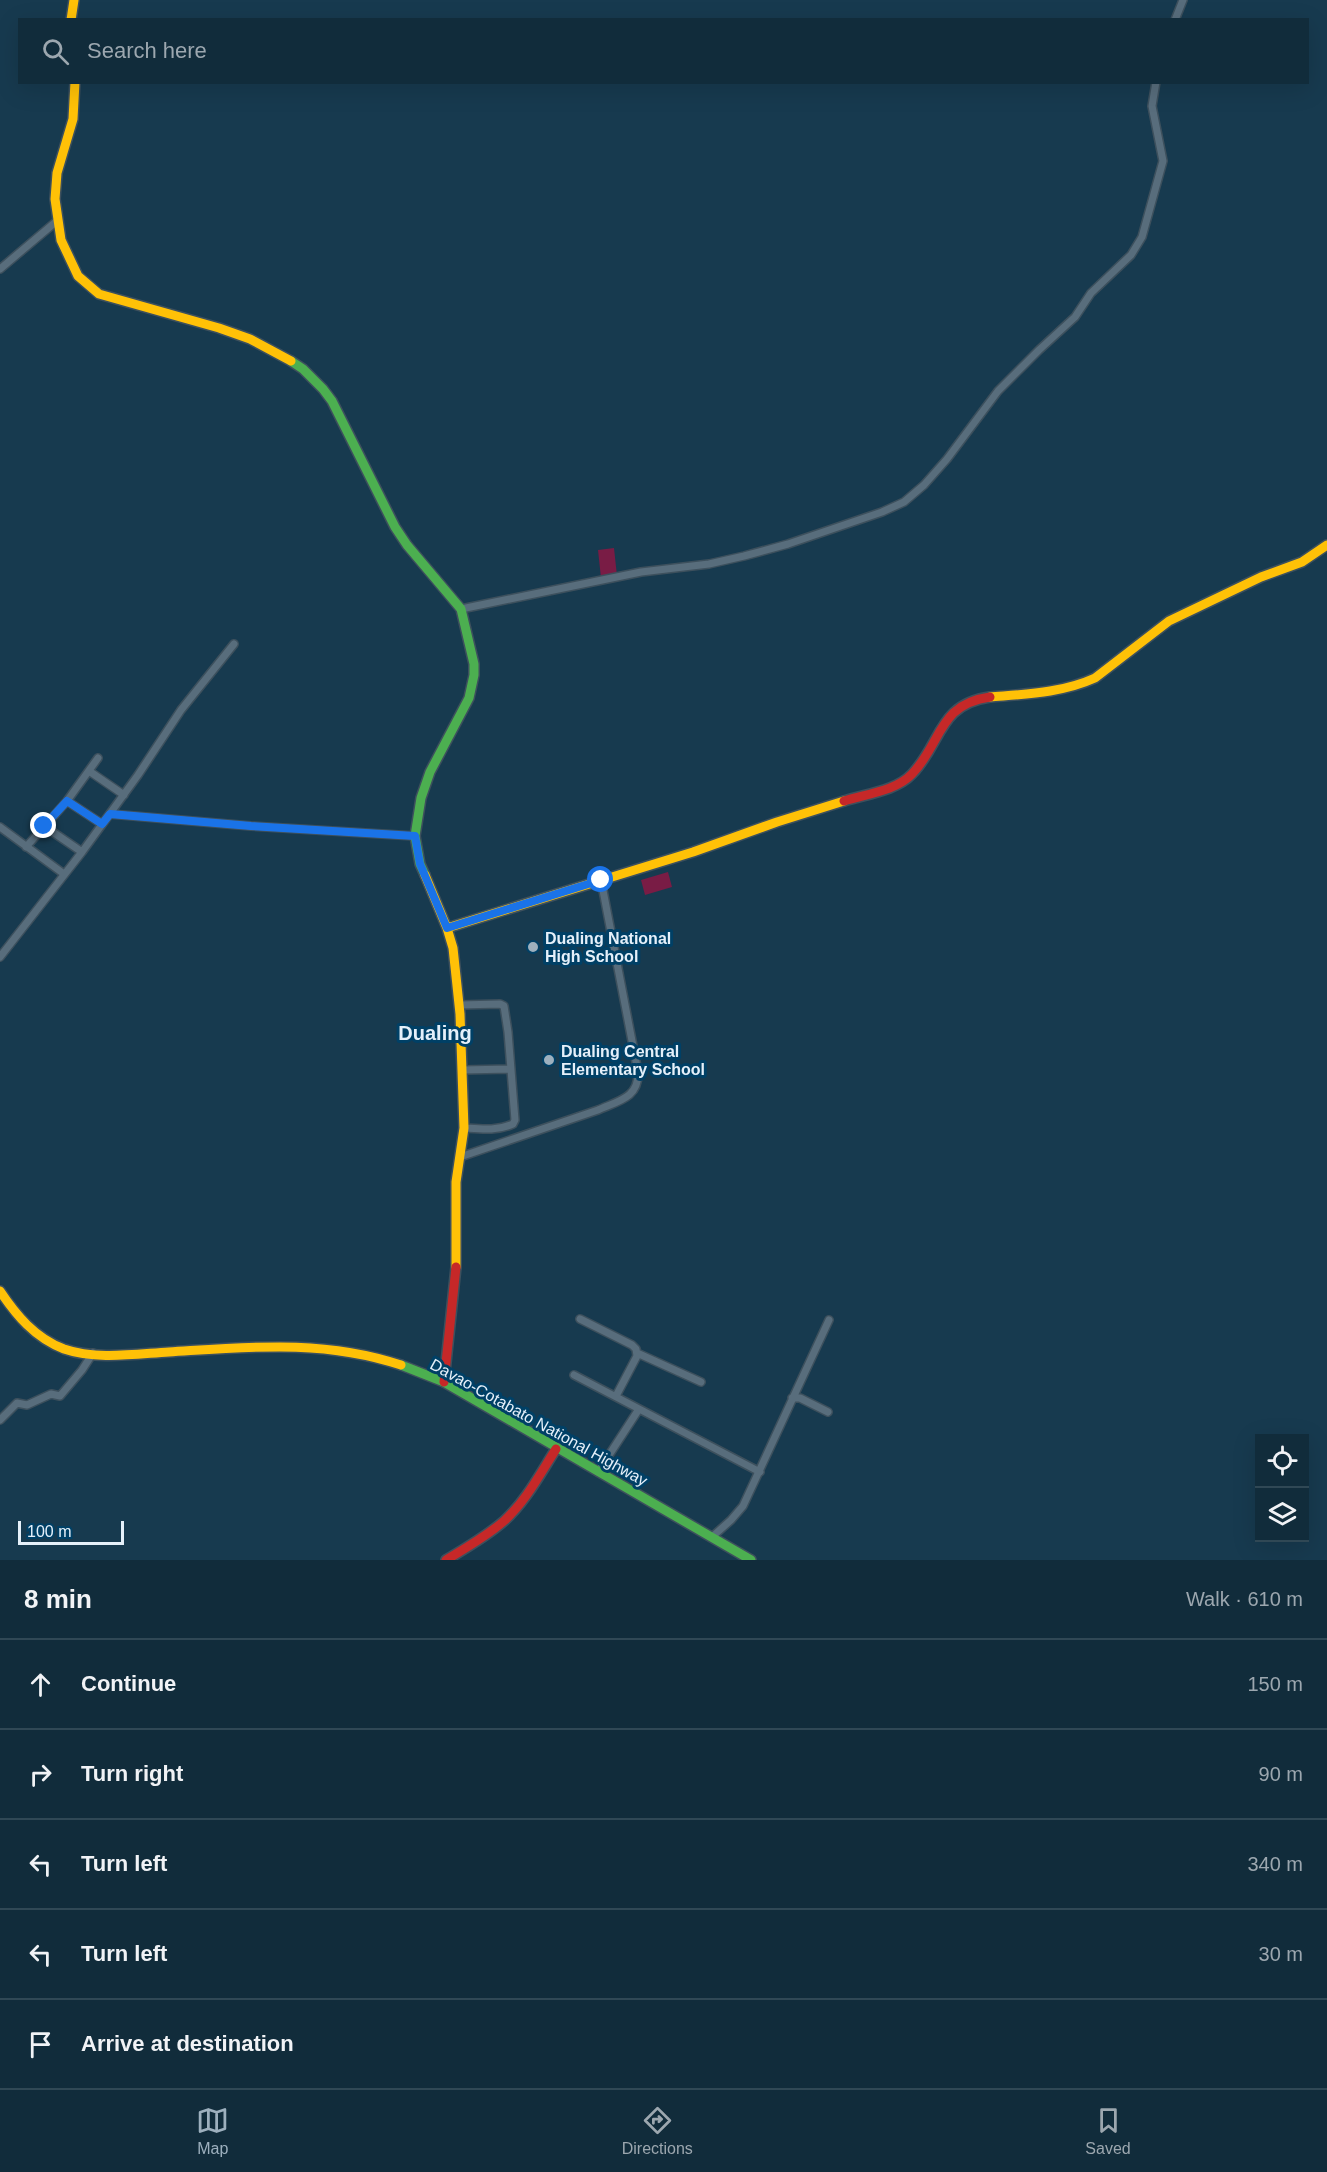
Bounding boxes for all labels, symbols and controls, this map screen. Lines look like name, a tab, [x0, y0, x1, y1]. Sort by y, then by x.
search box	[18, 18, 1309, 84]
icon: search	[39, 35, 72, 68]
text: Search here	[87, 38, 207, 63]
route end	[30, 812, 56, 838]
route start	[587, 866, 613, 892]
place label: Dualing National High School	[545, 930, 671, 965]
marker: Dualing National High School	[526, 940, 540, 954]
district label: Dualing	[398, 1022, 472, 1044]
place label: Dualing Central Elementary School	[561, 1043, 705, 1078]
marker: Dualing Central Elementary School	[542, 1053, 556, 1067]
street label: Davao-Cotabato National Highway	[427, 1356, 650, 1489]
map controls	[1255, 1434, 1309, 1542]
button: locate	[1255, 1434, 1309, 1488]
button: layers	[1255, 1488, 1309, 1542]
scale bar	[18, 1518, 124, 1546]
text: 100 m	[27, 1523, 71, 1540]
text: 8 min	[24, 1584, 92, 1614]
text: Walk · 610 m	[1186, 1588, 1303, 1610]
icon: ahead	[24, 1668, 57, 1701]
text: Continue	[81, 1671, 176, 1696]
text: 150 m	[1247, 1673, 1303, 1695]
icon: right	[24, 1758, 57, 1791]
text: Turn right	[81, 1761, 183, 1786]
text: 90 m	[1259, 1763, 1303, 1785]
icon: left	[24, 1848, 57, 1881]
text: Turn left	[81, 1851, 167, 1876]
text: 340 m	[1247, 1853, 1303, 1875]
icon: left	[24, 1938, 57, 1971]
text: Turn left	[81, 1941, 167, 1966]
text: 30 m	[1259, 1943, 1303, 1965]
icon: arrive	[24, 2028, 57, 2061]
text: Arrive at destination	[81, 2031, 294, 2056]
tab: Map	[196, 2104, 229, 2158]
tab: Directions	[622, 2104, 693, 2158]
tab: Saved	[1085, 2104, 1131, 2158]

